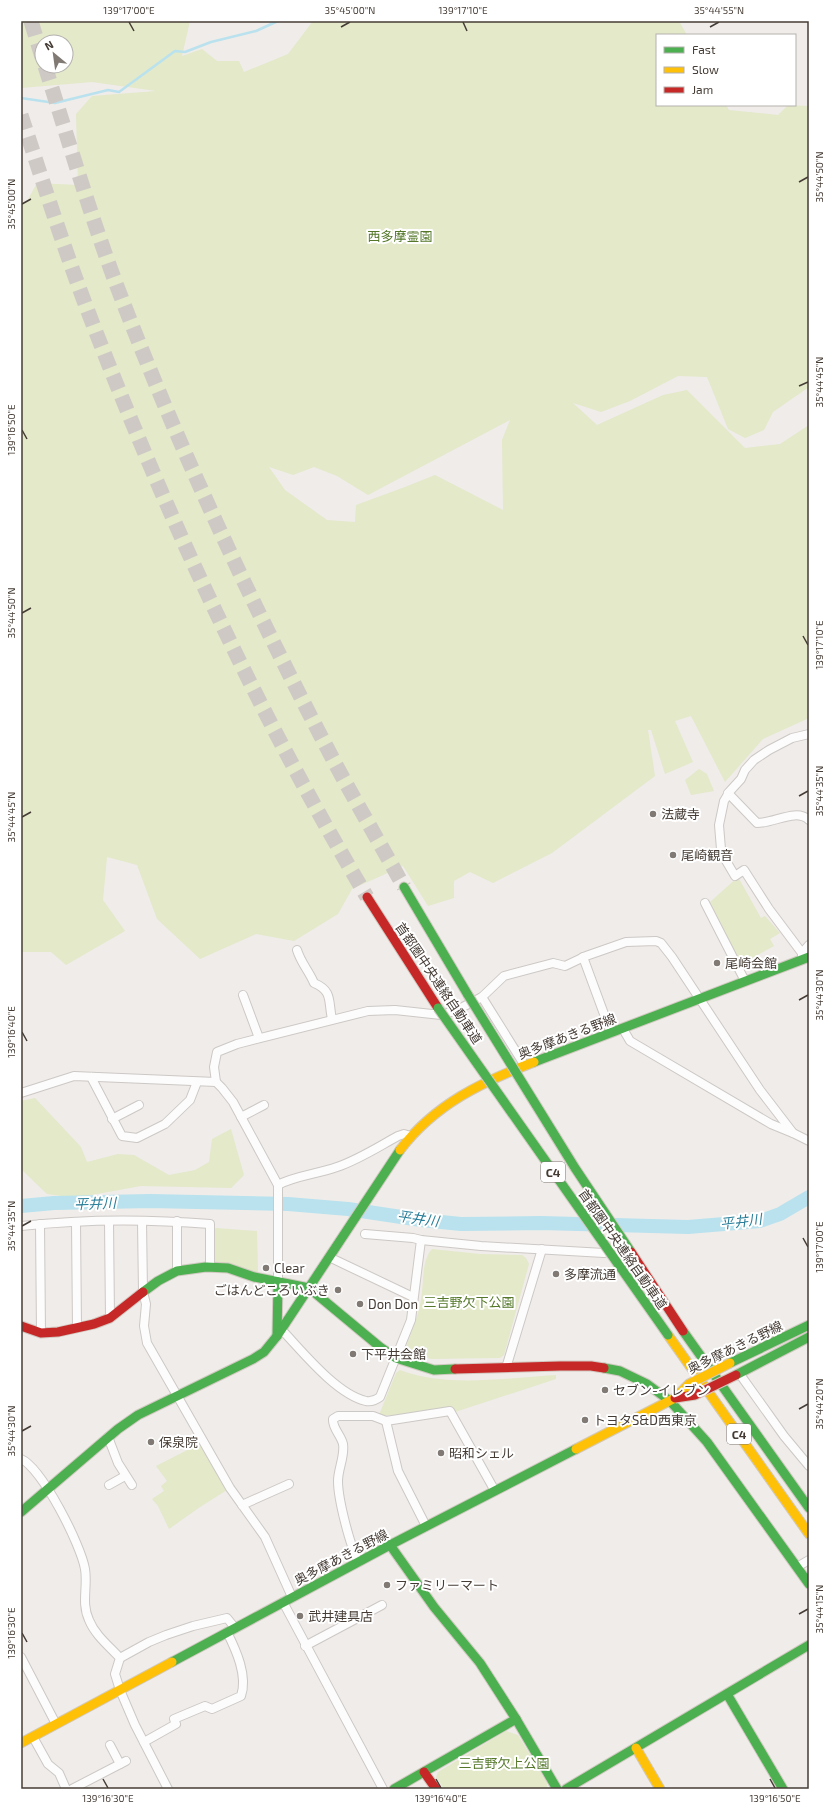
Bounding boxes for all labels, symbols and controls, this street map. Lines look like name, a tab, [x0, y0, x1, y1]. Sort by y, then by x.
text: 139°17'00"E	[103, 4, 155, 16]
text: 35°45'00"N	[325, 4, 375, 16]
text: 139°17'10"E	[438, 4, 488, 16]
text: 35°44'55"N	[694, 4, 744, 16]
north arrow	[34, 34, 74, 74]
legend	[656, 34, 796, 106]
text: N	[42, 37, 56, 52]
text: Fast	[692, 42, 716, 56]
text: Slow	[692, 62, 719, 76]
text: Jam	[692, 82, 713, 96]
text: 35°44'50"N	[813, 152, 825, 202]
text: 35°45'00"N	[5, 179, 17, 229]
park label: 西多摩霊園	[367, 228, 433, 244]
text: 35°44'45"N	[813, 357, 825, 407]
text: 139°16'50"E	[5, 404, 17, 456]
text: 35°44'50"N	[5, 588, 17, 638]
text: 139°17'10"E	[813, 620, 825, 670]
text: 35°44'35"N	[813, 766, 825, 816]
text: 35°44'45"N	[5, 792, 17, 842]
place label: 法蔵寺	[661, 806, 700, 822]
marker: 法蔵寺	[648, 809, 658, 819]
place label: 尾崎観音	[681, 847, 733, 863]
marker: 尾崎観音	[668, 850, 678, 860]
street label: 首都圏中央連絡自動車道	[392, 919, 486, 1047]
place label: 尾崎会館	[725, 955, 777, 971]
marker: 尾崎会館	[712, 958, 722, 968]
text: 35°44'30"N	[813, 969, 825, 1021]
text: 139°16'40"E	[5, 1006, 17, 1058]
street label: 奥多摩あきる野線	[516, 1010, 618, 1062]
road number: C4	[541, 1162, 565, 1182]
street label: 首都圏中央連絡自動車道	[575, 1186, 671, 1312]
water label: 平井川	[74, 1194, 118, 1212]
text: 35°44'35"N	[5, 1201, 17, 1251]
water label: 平井川	[396, 1207, 442, 1230]
water label: 平井川	[719, 1210, 765, 1232]
text: 139°17'00"E	[813, 1221, 825, 1273]
place label: Clear	[274, 1260, 305, 1276]
marker: Clear	[261, 1263, 271, 1273]
place label: 多摩流通	[564, 1266, 616, 1282]
marker: 多摩流通	[551, 1269, 561, 1279]
place label: ごはんどころいぶき	[214, 1282, 330, 1298]
marker: ごはんどころいぶき	[333, 1285, 343, 1295]
park label: 三吉野欠下公園	[423, 1294, 515, 1310]
place label: Don Don	[368, 1296, 418, 1312]
marker: Don Don	[355, 1299, 365, 1309]
street label: 奥多摩あきる野線	[685, 1317, 785, 1377]
place label: 下平井会館	[361, 1346, 426, 1362]
marker: 下平井会館	[348, 1349, 358, 1359]
text: 35°44'20"N	[813, 1378, 825, 1430]
place label: セブン-イレブン	[613, 1382, 710, 1398]
marker: セブン-イレブン	[600, 1385, 610, 1395]
text: 35°44'30"N	[5, 1405, 17, 1457]
place label: トヨタS&D西東京	[593, 1412, 697, 1428]
marker: トヨタS&D西東京	[580, 1415, 590, 1425]
road number: C4	[727, 1424, 751, 1444]
place label: 保泉院	[159, 1434, 198, 1450]
marker: 保泉院	[146, 1437, 156, 1447]
place label: 昭和シェル	[449, 1445, 514, 1461]
marker: 昭和シェル	[436, 1448, 446, 1458]
street label: 奥多摩あきる野線	[291, 1526, 391, 1588]
place label: ファミリーマート	[395, 1577, 499, 1593]
marker: ファミリーマート	[382, 1580, 392, 1590]
text: 35°44'15"N	[813, 1585, 825, 1633]
text: 139°16'30"E	[5, 1607, 17, 1659]
place label: 武井建具店	[308, 1608, 373, 1624]
marker: 武井建具店	[295, 1611, 305, 1621]
park label: 三吉野欠上公園	[458, 1755, 550, 1771]
text: 139°16'30"E	[82, 1792, 134, 1804]
text: 139°16'40"E	[415, 1792, 467, 1804]
text: 139°16'50"E	[749, 1792, 801, 1804]

